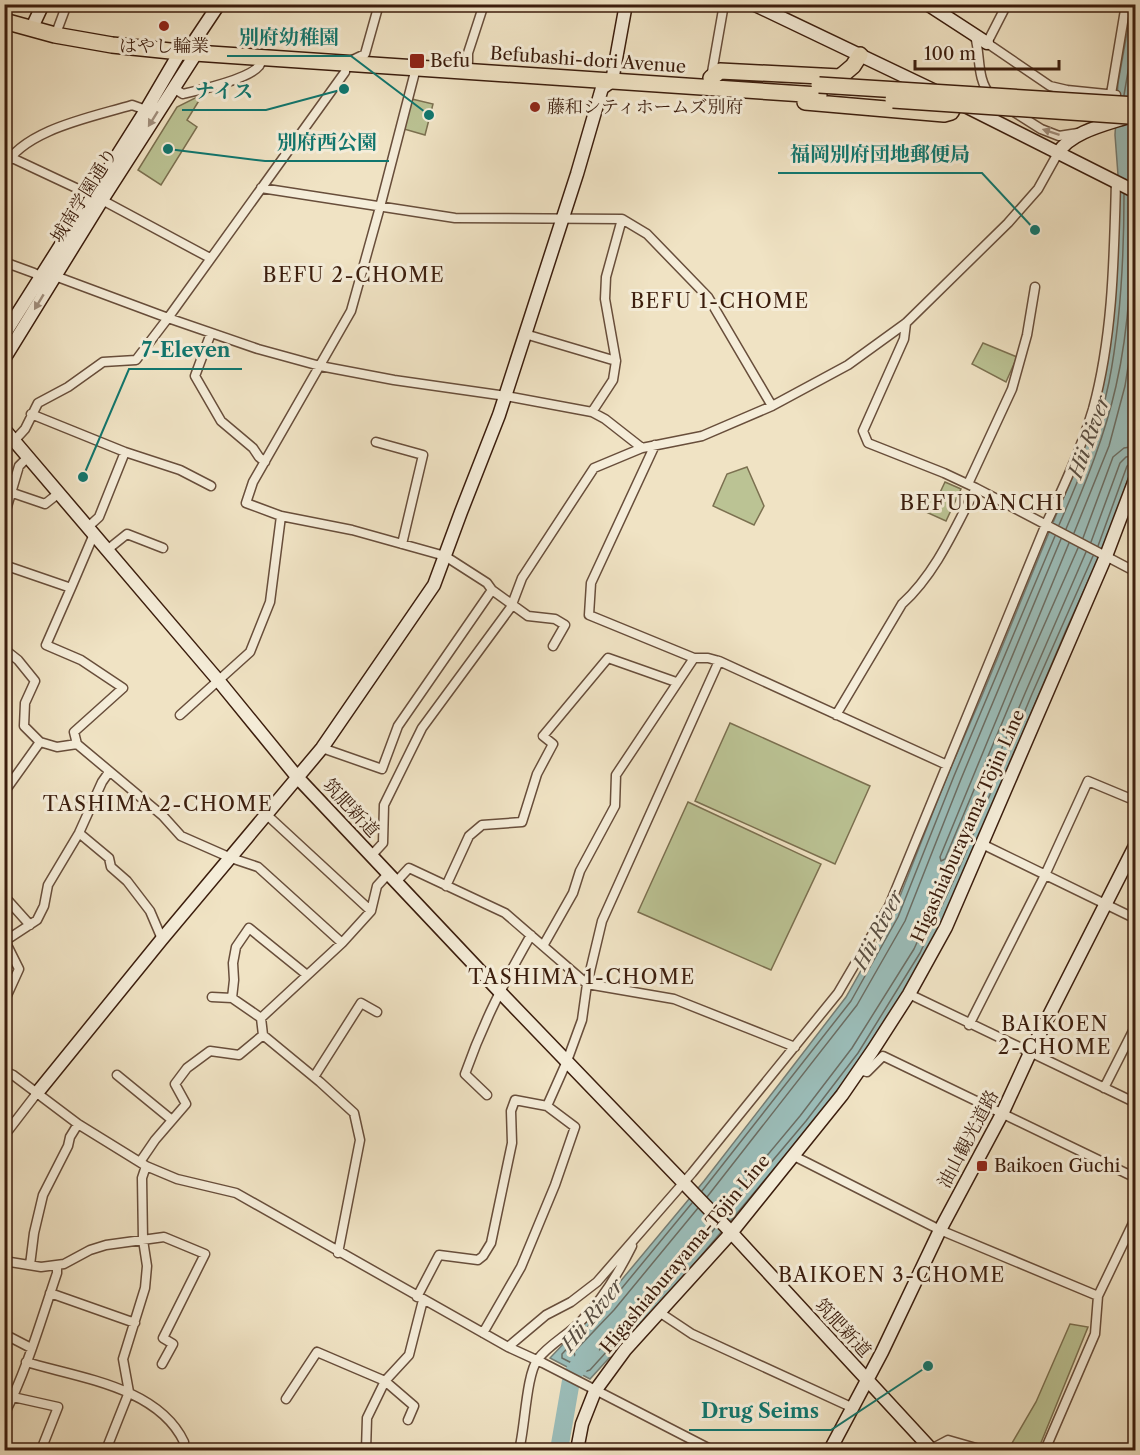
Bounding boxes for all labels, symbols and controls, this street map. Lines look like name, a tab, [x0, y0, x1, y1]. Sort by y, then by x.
callout: 別府幼稚園	[227, 18, 351, 56]
marker: はやし輪業	[157, 19, 171, 33]
text: 別府幼稚園	[239, 25, 339, 49]
scale bar	[915, 33, 1059, 71]
place label: はやし輪業	[119, 35, 209, 57]
street label: Befubashi-dori Avenue	[489, 42, 687, 78]
text: 100 m	[924, 43, 976, 65]
place label: Befu	[430, 50, 470, 72]
marker: Befu	[408, 52, 426, 70]
callout: ナイス	[182, 72, 266, 110]
text: ナイス	[195, 79, 253, 103]
place label: 藤和シティホームズ別府	[547, 96, 744, 118]
marker: 藤和シティホームズ別府	[528, 100, 542, 114]
one-way arrow	[148, 111, 159, 127]
callout: 別府西公園	[265, 123, 389, 161]
one-way arrow	[1042, 127, 1060, 136]
text: 別府西公園	[277, 130, 377, 154]
callout: 福岡別府団地郵便局	[778, 135, 982, 173]
text: 福岡別府団地郵便局	[790, 142, 970, 166]
street label: 城南学園通り	[46, 143, 122, 247]
district label: BEFU 2-CHOME	[263, 263, 445, 287]
district label: BEFU 1-CHOME	[630, 289, 810, 313]
one-way arrow	[33, 294, 44, 310]
callout: 7-Eleven	[129, 331, 242, 369]
text: 7-Eleven	[141, 338, 231, 362]
water label: Hii River	[1062, 391, 1116, 483]
district label: BEFUDANCHI	[899, 490, 1065, 515]
street label: Higashiaburayama-Tōjin Line	[907, 706, 1029, 946]
street label: 筑肥新道	[318, 774, 384, 842]
district label: TASHIMA 2-CHOME	[43, 792, 273, 816]
water label: Hii River	[847, 885, 909, 975]
district label: TASHIMA 1-CHOME	[468, 965, 696, 989]
district label: BAIKOEN 2-CHOME	[998, 1012, 1112, 1059]
street label: 油山観光道路	[933, 1086, 1003, 1192]
street label: Higashiaburayama-Tōjin Line	[595, 1150, 775, 1358]
place label: Baikoen Guchi	[994, 1155, 1121, 1177]
marker: Baikoen Guchi	[975, 1159, 989, 1173]
district label: BAIKOEN 3-CHOME	[778, 1263, 1006, 1287]
water label: Hii River	[554, 1273, 629, 1357]
street label: 筑肥新道	[810, 1294, 876, 1362]
callout: Drug Seims	[689, 1392, 831, 1430]
text: Drug Seims	[701, 1399, 819, 1423]

